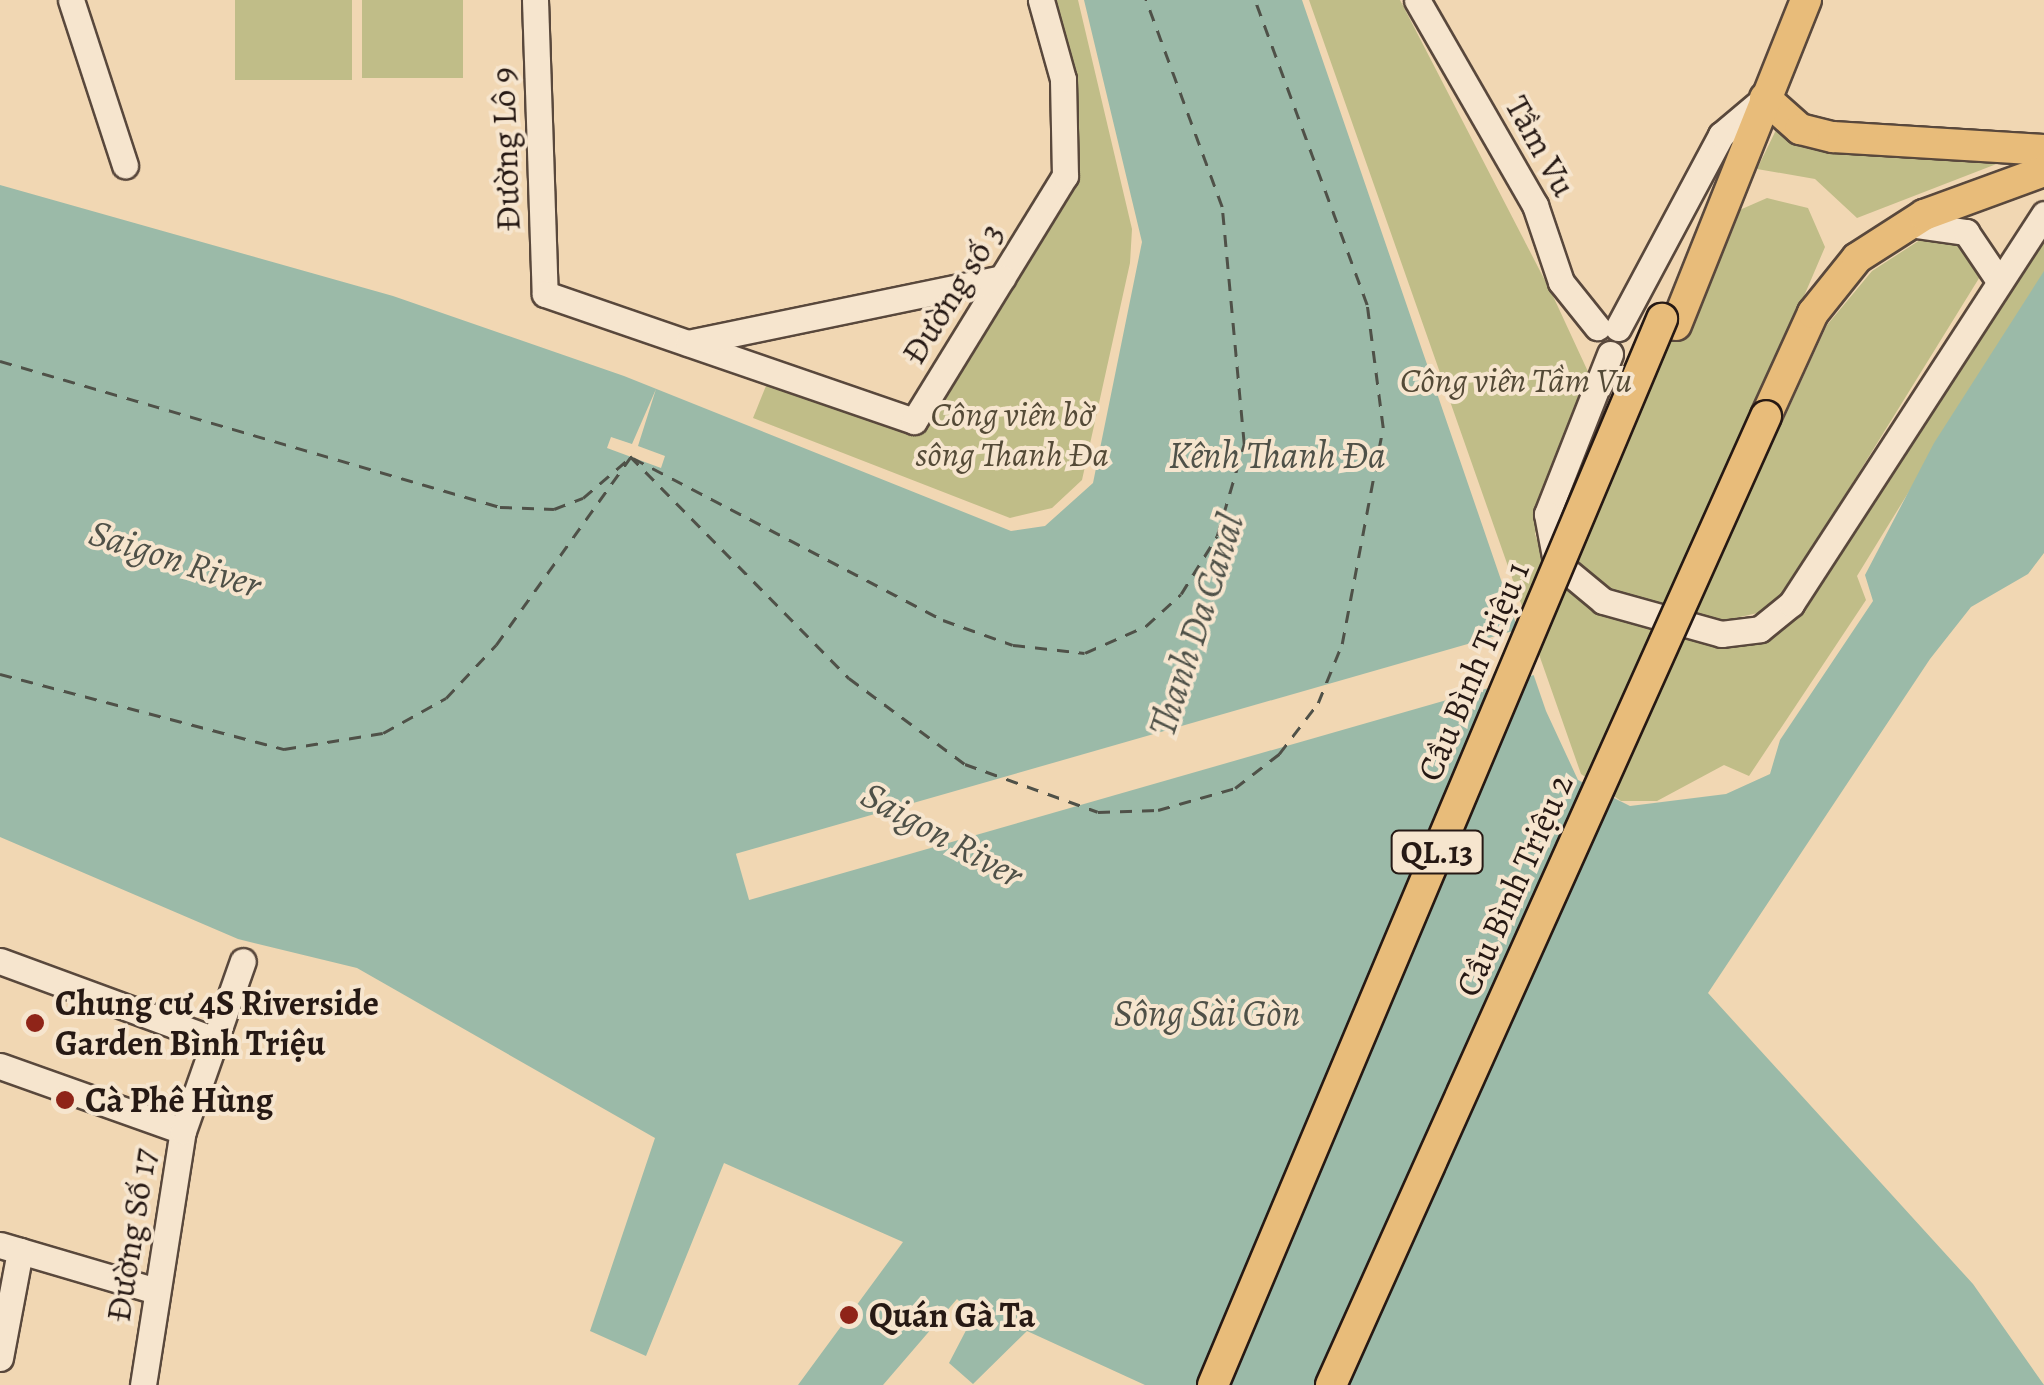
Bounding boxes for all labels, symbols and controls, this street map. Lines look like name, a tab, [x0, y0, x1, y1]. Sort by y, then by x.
street label: Đường Lô 9	[481, 66, 529, 232]
street label: Tầm Vu	[1496, 88, 1586, 204]
street label: Đường số 3	[892, 214, 1012, 372]
park label: Công viên Tầm Vu	[1400, 359, 1632, 401]
park label: Công viên bờ sông Thanh Đa	[915, 393, 1109, 475]
water label: Kênh Thanh Đa	[1168, 433, 1386, 479]
water label: Thanh Da Canal	[1140, 508, 1254, 742]
water label: Saigon River	[83, 510, 267, 608]
street label: Cầu Bình Triệu 1	[1408, 555, 1538, 787]
street label: Cầu Bình Triệu 2	[1446, 767, 1582, 1003]
water label: Saigon River	[853, 772, 1031, 898]
road number: QL.13	[1390, 825, 1484, 879]
place label: Chung cư 4S Riverside Garden Bình Triệu	[55, 982, 379, 1064]
water label: Sông Sài Gòn	[1114, 991, 1300, 1037]
marker: Chung cư 4S Riverside Garden Bình Triệu	[24, 1012, 46, 1034]
place label: Cà Phê Hùng	[85, 1079, 273, 1121]
marker: Cà Phê Hùng	[54, 1089, 76, 1111]
street label: Đường Số 17	[97, 1145, 165, 1325]
place label: Quán Gà Ta	[869, 1294, 1035, 1336]
marker: Quán Gà Ta	[838, 1304, 860, 1326]

